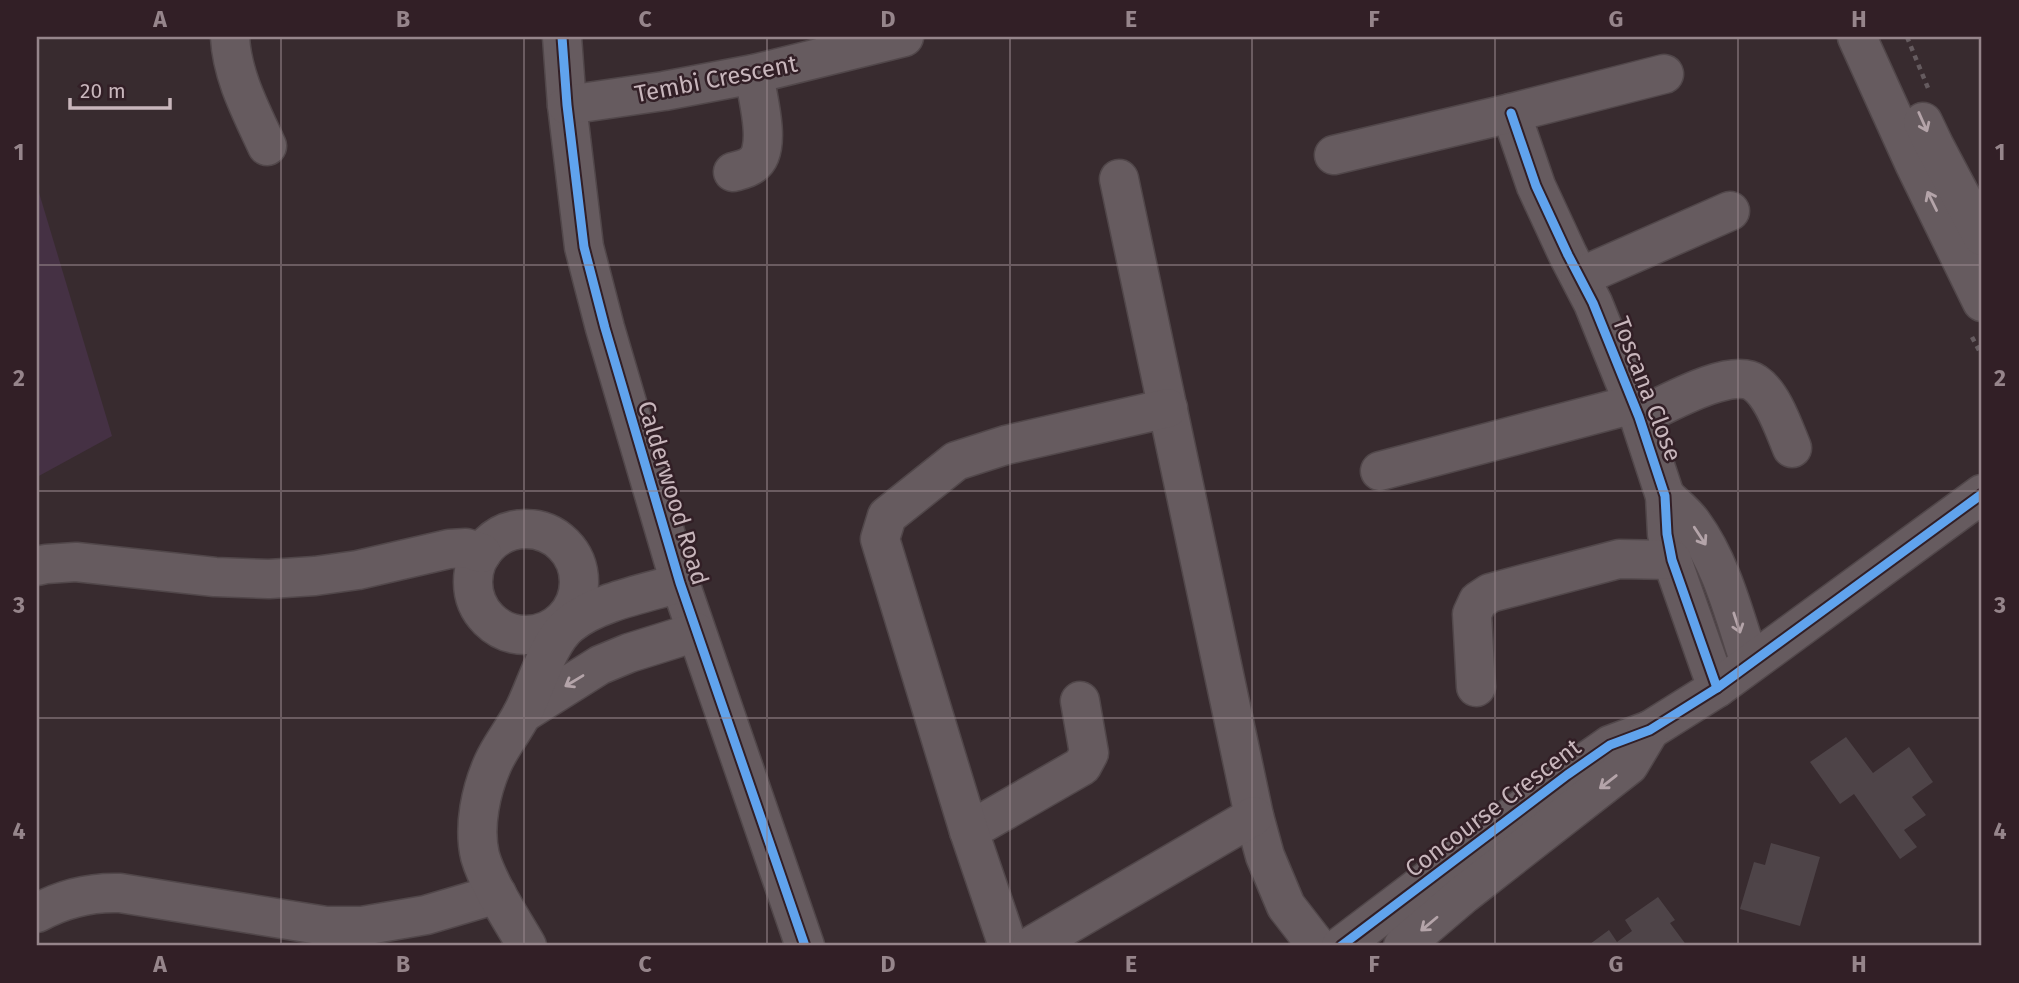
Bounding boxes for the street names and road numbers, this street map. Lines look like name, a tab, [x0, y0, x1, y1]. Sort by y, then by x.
street label: Tembi Crescent	[632, 49, 800, 108]
street label: Toscana Close	[1607, 313, 1687, 465]
street label: Calderwood Road	[632, 398, 714, 588]
street label: Concourse Crescent	[1400, 733, 1586, 883]

